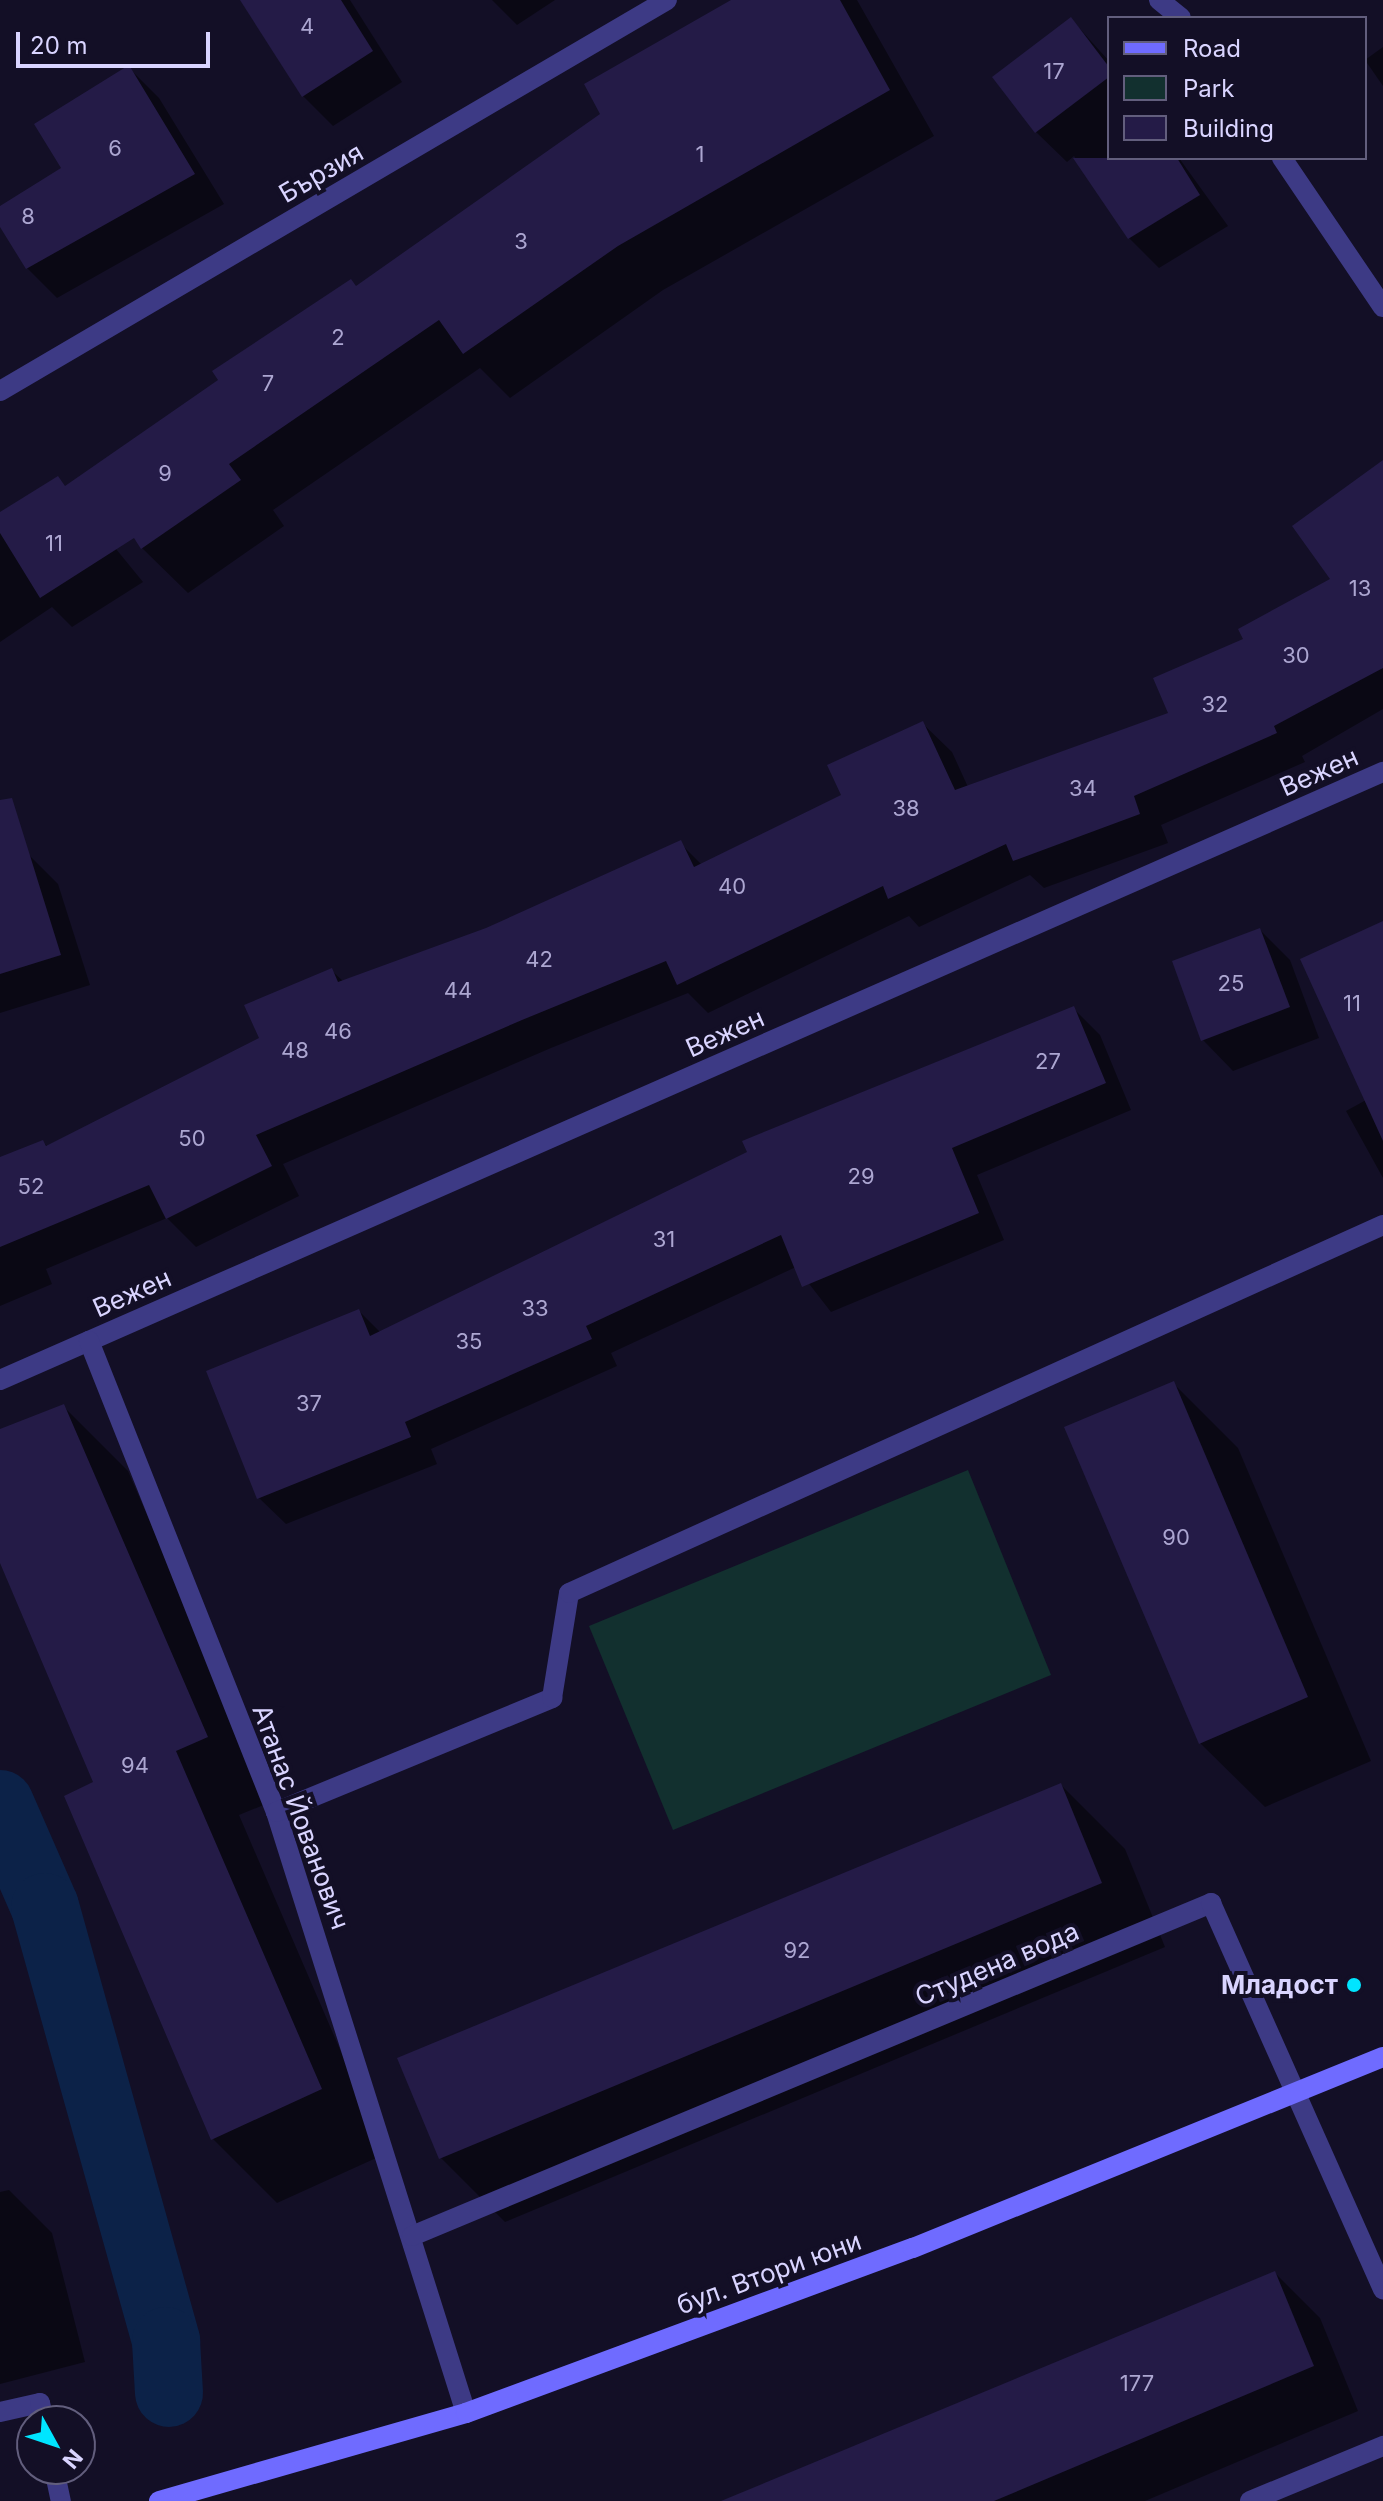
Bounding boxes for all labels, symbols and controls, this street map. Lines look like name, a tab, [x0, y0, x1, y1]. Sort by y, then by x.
house number: 4	[300, 14, 314, 40]
scale bar	[20, 16, 214, 66]
legend	[1107, 16, 1367, 160]
text: 20 m	[30, 31, 88, 60]
text: Road	[1183, 34, 1241, 63]
house number: 17	[1043, 59, 1065, 85]
text: Park	[1183, 74, 1234, 103]
text: Building	[1183, 114, 1274, 143]
house number: 6	[108, 136, 122, 162]
street label: Бързия	[273, 136, 369, 210]
house number: 1	[696, 142, 704, 168]
house number: 8	[21, 204, 35, 230]
house number: 3	[514, 229, 528, 255]
house number: 2	[331, 325, 345, 351]
house number: 7	[262, 371, 274, 397]
house number: 9	[158, 461, 172, 487]
house number: 11	[45, 531, 63, 557]
house number: 13	[1349, 576, 1371, 602]
house number: 30	[1282, 643, 1310, 669]
house number: 32	[1201, 692, 1229, 718]
street label: Вежен	[1275, 741, 1363, 803]
house number: 34	[1069, 776, 1097, 802]
house number: 38	[892, 796, 920, 822]
house number: 40	[718, 874, 746, 900]
house number: 42	[525, 947, 553, 973]
house number: 25	[1218, 971, 1244, 997]
house number: 44	[444, 978, 472, 1004]
house number: 11	[1343, 991, 1361, 1017]
street label: Вежен	[681, 1002, 769, 1064]
house number: 46	[324, 1019, 352, 1045]
house number: 48	[281, 1038, 309, 1064]
house number: 27	[1035, 1049, 1061, 1075]
house number: 50	[178, 1126, 206, 1152]
house number: 29	[847, 1164, 875, 1190]
house number: 52	[18, 1174, 44, 1200]
house number: 31	[653, 1227, 675, 1253]
street label: Вежен	[88, 1262, 176, 1324]
house number: 33	[521, 1296, 549, 1322]
house number: 35	[456, 1329, 482, 1355]
house number: 37	[296, 1391, 322, 1417]
house number: 90	[1162, 1525, 1190, 1551]
street label: Атанас Йованович	[246, 1700, 356, 1934]
house number: 94	[121, 1753, 149, 1779]
street label: Студена вода	[910, 1915, 1084, 2013]
house number: 92	[783, 1938, 811, 1964]
place label: Младост	[1221, 1969, 1338, 2001]
marker: Младост	[1345, 1976, 1363, 1994]
street label: бул. Втори юни	[672, 2225, 866, 2321]
house number: 177	[1120, 2371, 1154, 2397]
north arrow	[16, 2405, 96, 2485]
text: N	[58, 2444, 88, 2474]

